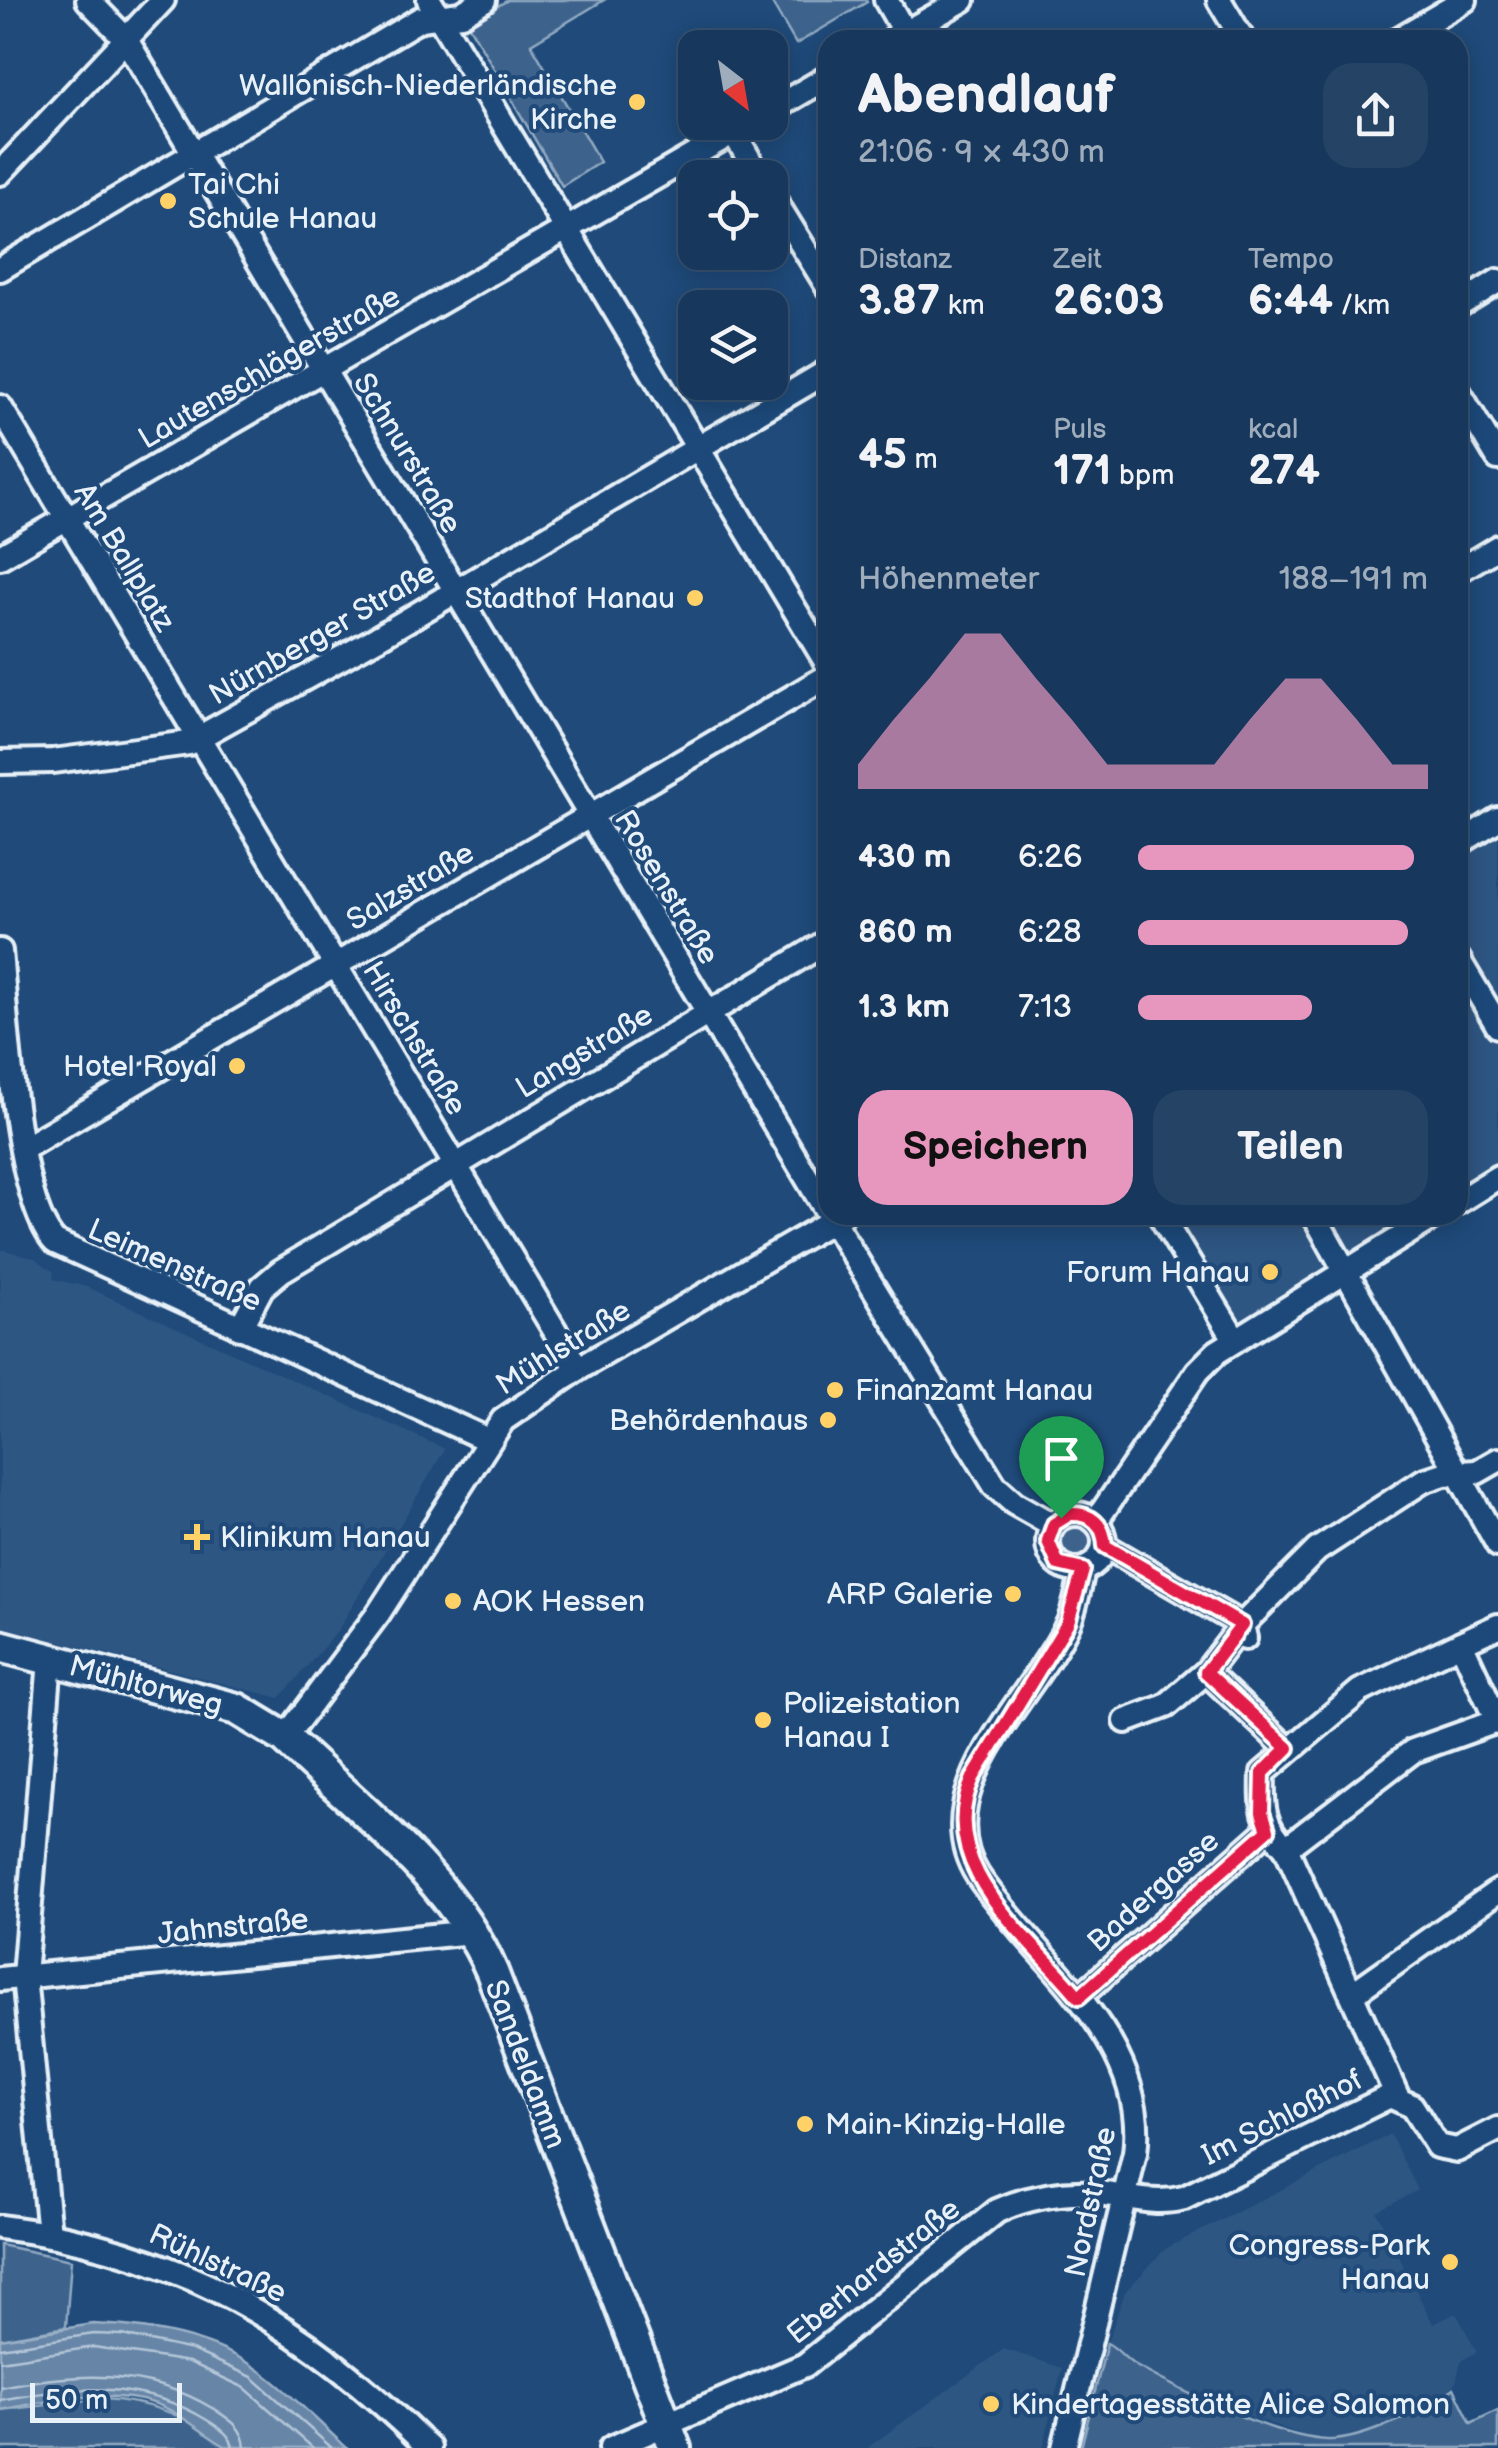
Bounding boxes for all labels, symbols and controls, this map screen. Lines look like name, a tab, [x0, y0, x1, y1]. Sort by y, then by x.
north arrow	[678, 30, 788, 140]
map controls	[678, 30, 788, 400]
text: Abendlauf	[858, 62, 1115, 129]
button: share	[1323, 63, 1428, 168]
place label: Wallonisch-Niederländische Kirche	[239, 68, 617, 138]
marker: Wallonisch-Niederländische Kirche	[626, 91, 648, 113]
text: 21:06 · 9 × 430 m	[858, 133, 1105, 172]
button: locate	[678, 160, 788, 270]
place label: Tai Chi Schule Hanau	[188, 167, 377, 237]
marker: Tai Chi Schule Hanau	[157, 190, 179, 212]
text: Distanz	[858, 243, 952, 276]
text: Zeit	[1053, 243, 1102, 276]
text: Tempo	[1248, 243, 1334, 276]
text: 3.87	[858, 276, 940, 327]
text: 26:03	[1053, 276, 1164, 327]
text: 6:44	[1248, 276, 1333, 327]
street label: Lautenschlägerstraße	[132, 278, 407, 457]
text: km	[940, 289, 985, 322]
text: /km	[1333, 289, 1390, 322]
button: layers	[678, 290, 788, 400]
street label: Schnurstraße	[345, 367, 469, 540]
text: Puls	[1053, 413, 1106, 446]
text: kcal	[1248, 413, 1298, 446]
text: 45	[858, 430, 907, 481]
text: m	[907, 443, 938, 476]
text: 171	[1053, 446, 1112, 497]
text: 274	[1248, 446, 1320, 497]
text: bpm	[1112, 459, 1174, 492]
street label: Am Ballplatz	[66, 477, 183, 639]
street label: Nürnberger Straße	[203, 555, 442, 713]
text: Höhenmeter	[858, 560, 1039, 599]
text: 188–191 m	[1279, 560, 1428, 599]
place label: Stadthof Hanau	[465, 581, 675, 617]
marker: Stadthof Hanau	[684, 587, 706, 609]
street label: Rosenstraße	[606, 804, 726, 971]
street label: Salzstraße	[340, 835, 481, 939]
text: 430 m	[858, 838, 951, 877]
text: 6:26	[1018, 838, 1082, 877]
text: 860 m	[858, 913, 953, 952]
text: 6:28	[1018, 913, 1082, 952]
street label: Hirschstraße	[354, 955, 474, 1122]
text: 1.3 km	[858, 988, 950, 1027]
text: 7:13	[1018, 988, 1072, 1027]
street label: Langstraße	[510, 997, 660, 1107]
place label: Hotel Royal	[63, 1049, 217, 1085]
marker: Hotel Royal	[226, 1055, 248, 1077]
button: Speichern	[858, 1090, 1133, 1205]
button: Teilen	[1153, 1090, 1428, 1205]
street label: Leimenstraße	[82, 1212, 267, 1320]
place label: Forum Hanau	[1066, 1255, 1250, 1291]
marker: Forum Hanau	[1259, 1261, 1281, 1283]
street label: Mühlstraße	[490, 1292, 637, 1403]
place label: Finanzamt Hanau	[855, 1373, 1093, 1409]
marker: Finanzamt Hanau	[824, 1379, 846, 1401]
place label: Behördenhaus	[609, 1403, 808, 1439]
marker: Behördenhaus	[817, 1409, 839, 1431]
pin	[1019, 1416, 1104, 1519]
icon: arrive	[1034, 1431, 1089, 1486]
place label: Klinikum Hanau	[220, 1520, 431, 1556]
marker: Klinikum Hanau	[184, 1524, 210, 1550]
place label: ARP Galerie	[827, 1577, 993, 1613]
marker: ARP Galerie	[1002, 1583, 1024, 1605]
place label: AOK Hessen	[473, 1584, 645, 1620]
marker: AOK Hessen	[442, 1590, 464, 1612]
street label: Mühltorweg	[65, 1648, 226, 1724]
place label: Polizeistation Hanau I	[783, 1686, 960, 1756]
marker: Polizeistation Hanau I	[752, 1709, 774, 1731]
street label: Badergasse	[1080, 1823, 1227, 1960]
street label: Jahnstraße	[156, 1901, 310, 1953]
street label: Sandeldamm	[476, 1975, 574, 2154]
street label: Im Schloßhof	[1196, 2062, 1369, 2174]
place label: Main-Kinzig-Halle	[825, 2107, 1066, 2143]
marker: Main-Kinzig-Halle	[794, 2113, 816, 2135]
street label: Nordstraße	[1057, 2124, 1124, 2281]
street label: Eberhardstraße	[780, 2191, 967, 2352]
street label: Rühlstraße	[143, 2216, 292, 2311]
place label: Congress-Park Hanau	[1229, 2228, 1430, 2298]
marker: Congress-Park Hanau	[1439, 2251, 1461, 2273]
scale bar	[30, 2378, 182, 2422]
text: 50 m	[45, 2384, 108, 2417]
place label: Kindertagesstätte Alice Salomon	[1011, 2387, 1450, 2423]
marker: Kindertagesstätte Alice Salomon	[980, 2393, 1002, 2415]

